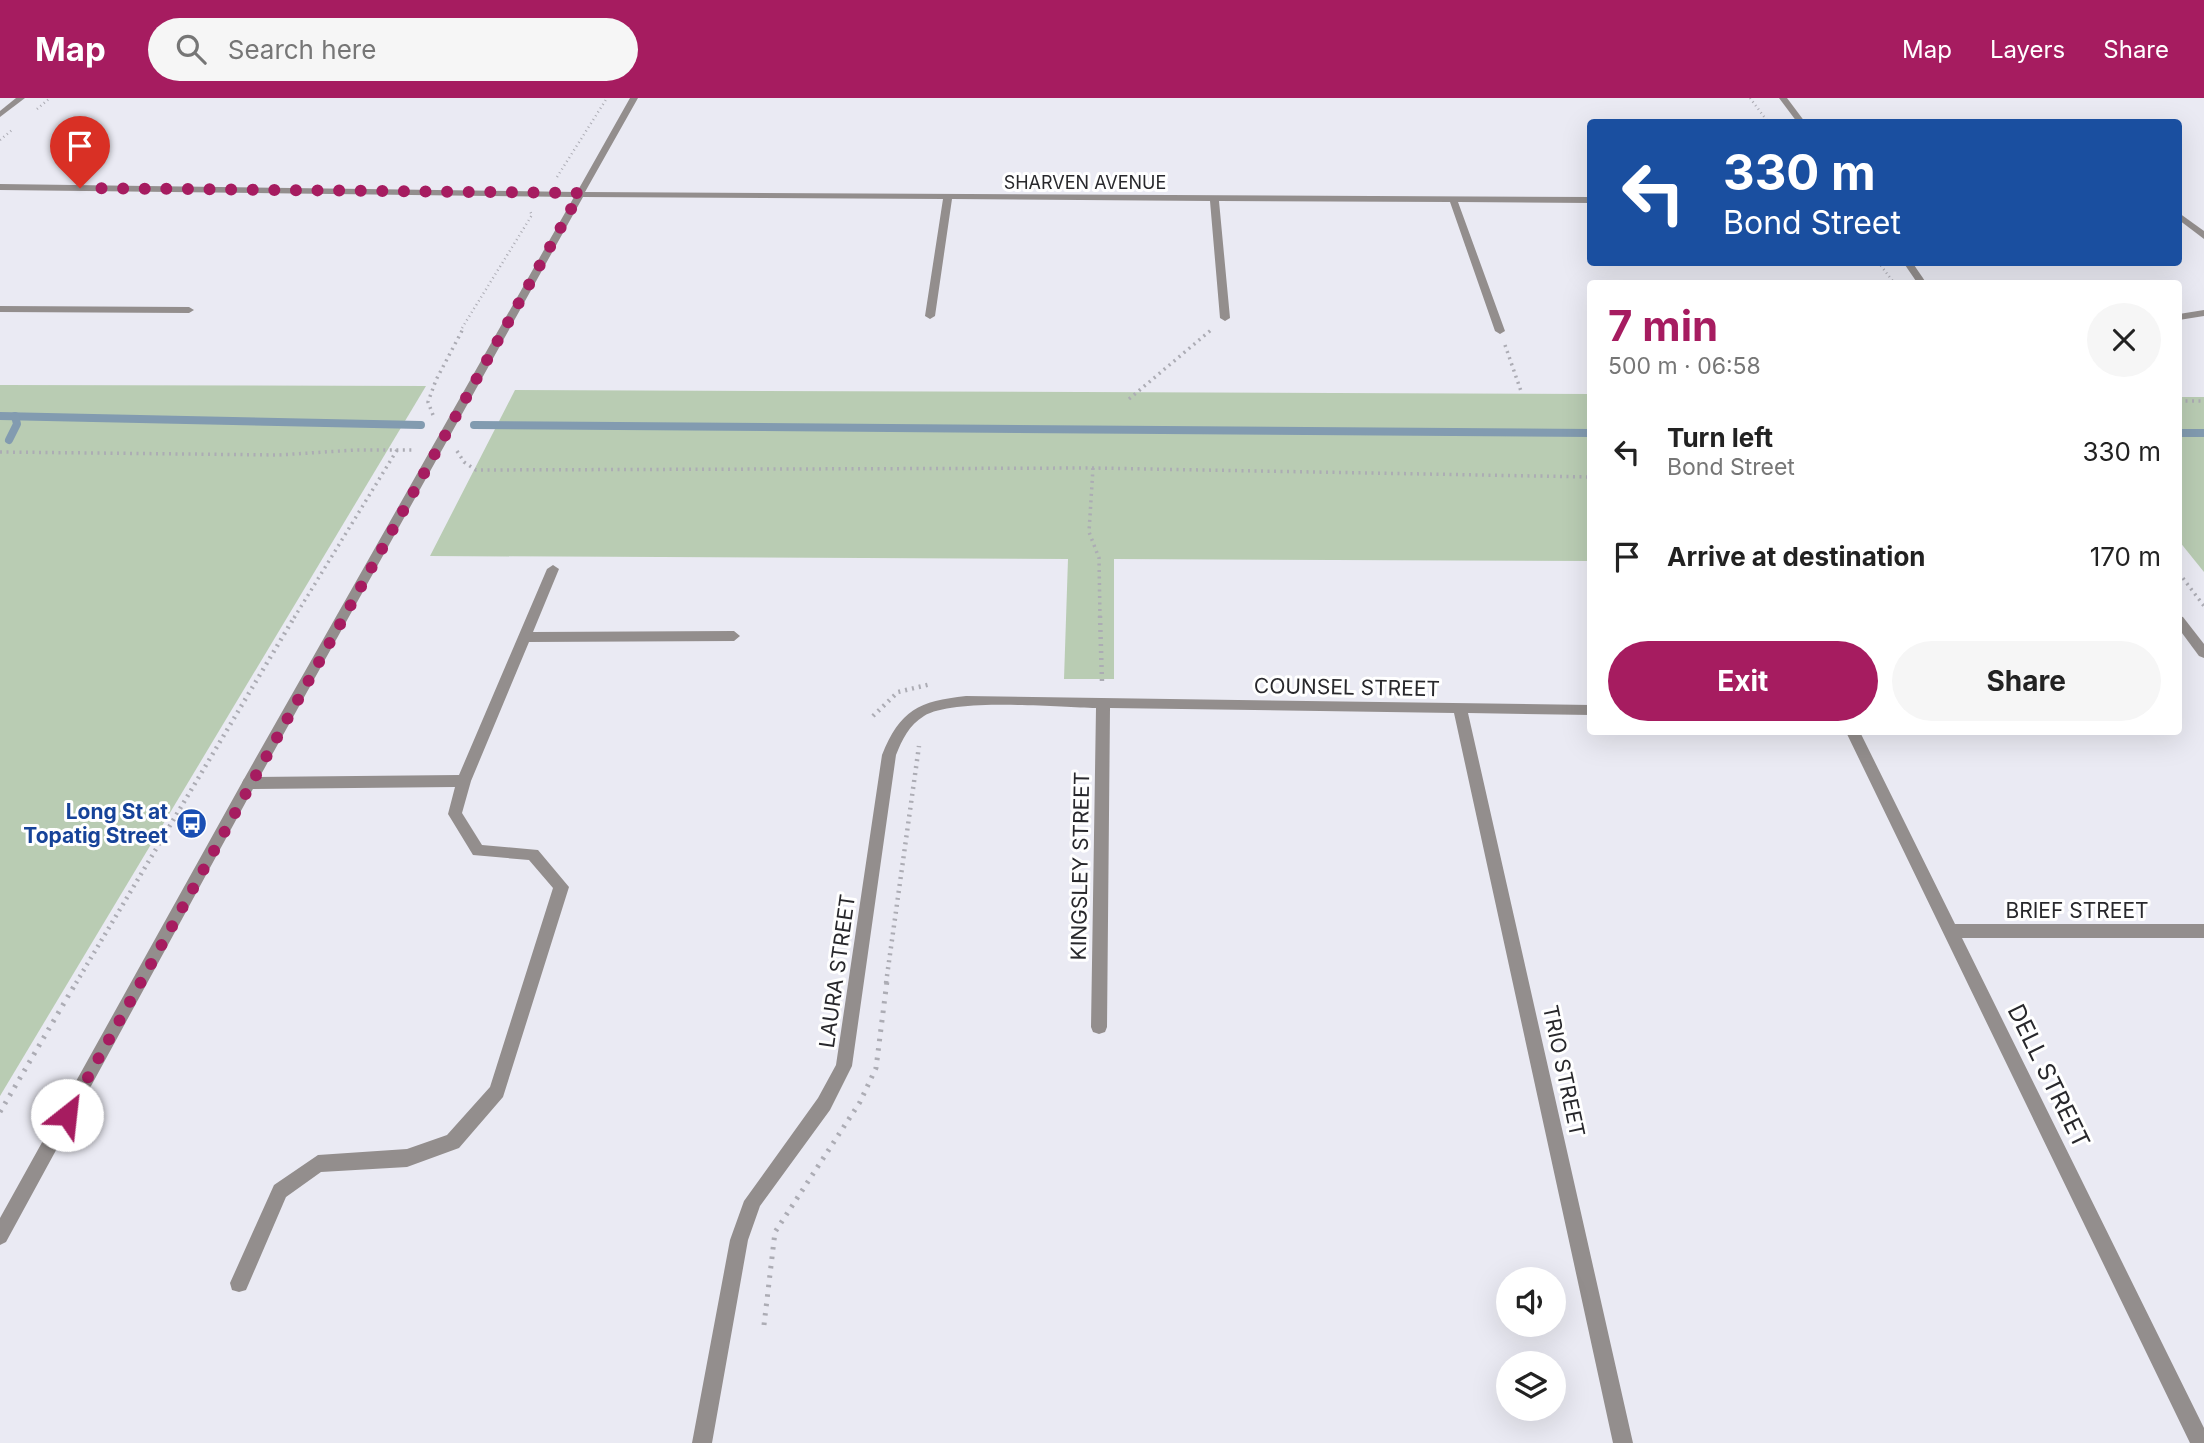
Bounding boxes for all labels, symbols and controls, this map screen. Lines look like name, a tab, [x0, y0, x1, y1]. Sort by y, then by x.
search box	[148, 18, 638, 81]
text: Map	[35, 29, 106, 69]
icon: search	[172, 30, 210, 68]
text: Search here	[228, 34, 376, 65]
text: Map	[1902, 35, 1952, 64]
text: Layers	[1990, 35, 2065, 64]
text: Share	[2103, 35, 2169, 64]
pin	[50, 116, 110, 188]
icon: arrive	[61, 127, 99, 165]
text: 330 m	[1723, 143, 1876, 202]
icon: left	[1608, 147, 1699, 238]
street label: SHARVEN AVENUE	[1004, 172, 1166, 193]
text: Bond Street	[1723, 203, 1901, 242]
text: 7 min	[1608, 300, 1718, 351]
button: close	[2087, 303, 2161, 377]
text: 500 m · 06:58	[1608, 352, 1761, 380]
text: Turn left	[1667, 422, 1773, 453]
icon: left	[1608, 433, 1646, 471]
text: 330 m	[2082, 436, 2161, 467]
text: Bond Street	[1667, 453, 1795, 481]
icon: arrive	[1608, 538, 1646, 576]
text: Arrive at destination	[1667, 541, 1926, 572]
text: 170 m	[2090, 541, 2161, 572]
button: Exit	[1608, 641, 1878, 721]
button: Share	[1892, 641, 2161, 721]
street label: COUNSEL STREET	[1254, 673, 1440, 701]
street label: KINGSLEY STREET	[1066, 771, 1094, 961]
place label: Long St at Topatig Street	[23, 799, 168, 848]
bus stop icon: Long St at Topatig Street	[174, 806, 208, 840]
street label: LAURA STREET	[814, 893, 860, 1049]
street label: BRIEF STREET	[2005, 898, 2149, 923]
street label: DELL STREET	[2002, 999, 2096, 1153]
street label: TRIO STREET	[1538, 1003, 1590, 1139]
position arrow	[30, 1078, 104, 1152]
map controls	[1496, 1267, 1566, 1421]
button: sound	[1496, 1267, 1566, 1337]
button: layers	[1496, 1351, 1566, 1421]

